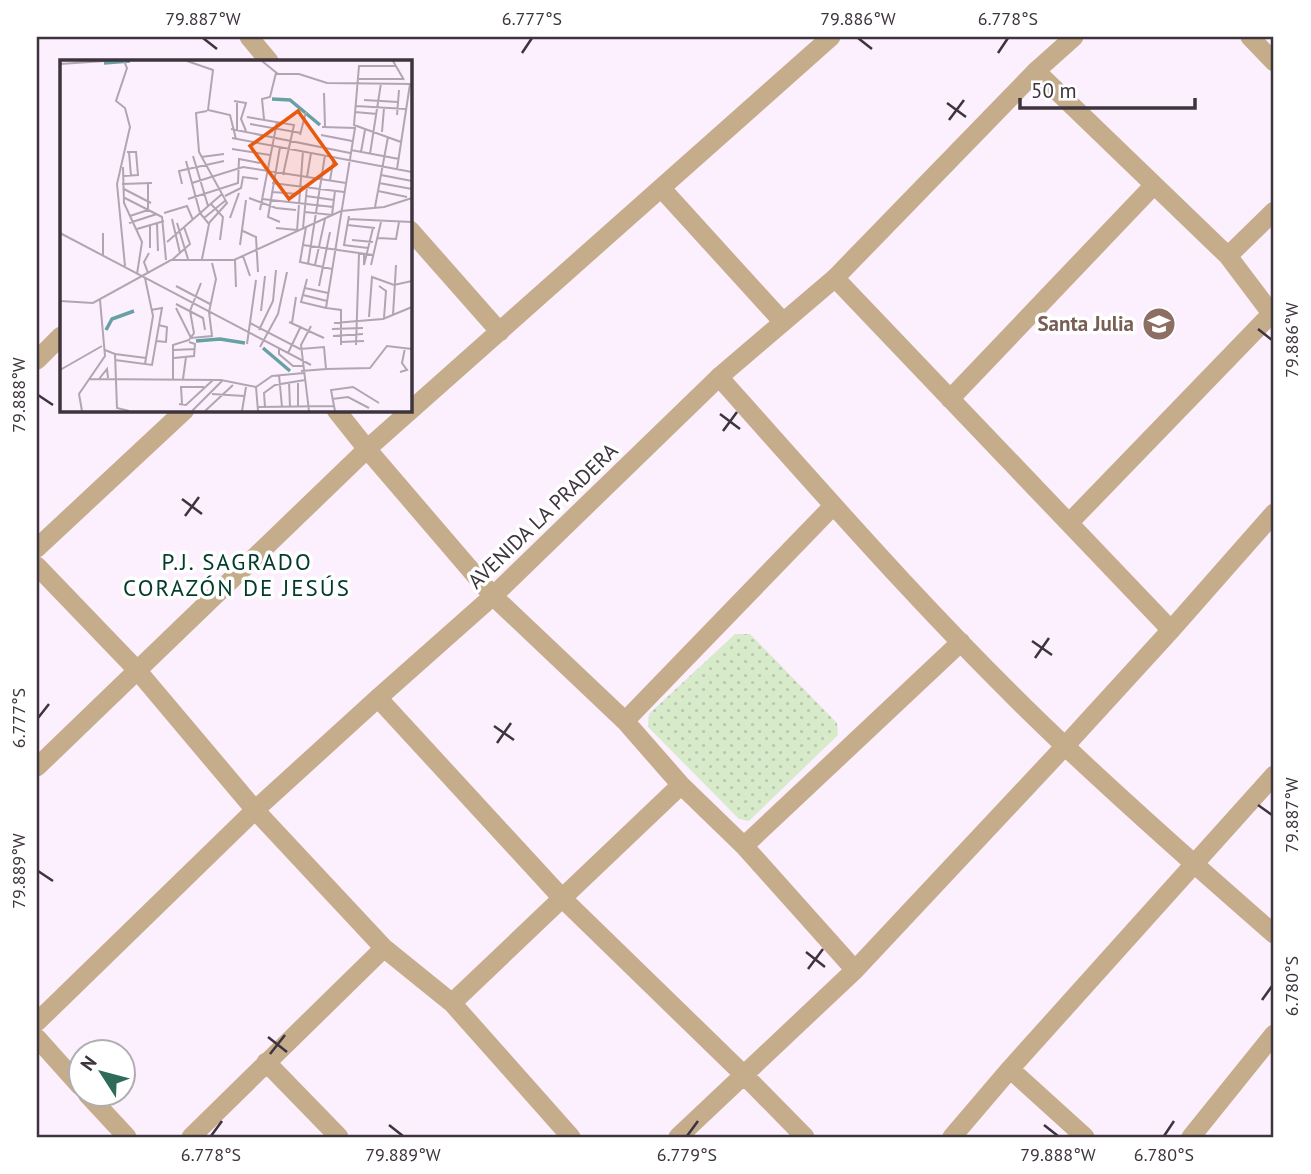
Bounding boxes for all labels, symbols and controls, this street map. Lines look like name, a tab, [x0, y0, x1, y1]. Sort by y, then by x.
text: 79.887°W	[165, 7, 241, 30]
text: 6.777°S	[502, 7, 562, 30]
text: 79.886°W	[820, 7, 896, 30]
text: 6.778°S	[978, 7, 1038, 30]
inset map	[60, 60, 411, 411]
scale bar	[1020, 66, 1196, 110]
text: 50 m	[1031, 77, 1077, 104]
text: 79.886°W	[1280, 302, 1303, 378]
school or university icon: Santa Julia	[1140, 305, 1178, 343]
place label: Santa Julia	[1037, 310, 1134, 337]
text: 79.888°W	[7, 357, 30, 433]
street label: AVENIDA LA PRADERA	[462, 437, 624, 594]
district label: P.J. SAGRADO CORAZÓN DE JESÚS	[123, 547, 351, 602]
text: 6.777°S	[7, 688, 30, 748]
text: 79.887°W	[1280, 777, 1303, 853]
text: 79.889°W	[7, 833, 30, 909]
text: 6.780°S	[1280, 956, 1303, 1016]
north arrow	[66, 1038, 136, 1108]
text: N	[75, 1051, 102, 1075]
text: 6.778°S	[181, 1143, 241, 1166]
text: 79.889°W	[365, 1143, 441, 1166]
text: 6.779°S	[657, 1143, 717, 1166]
text: 79.888°W	[1020, 1143, 1096, 1166]
text: 6.780°S	[1134, 1143, 1194, 1166]

